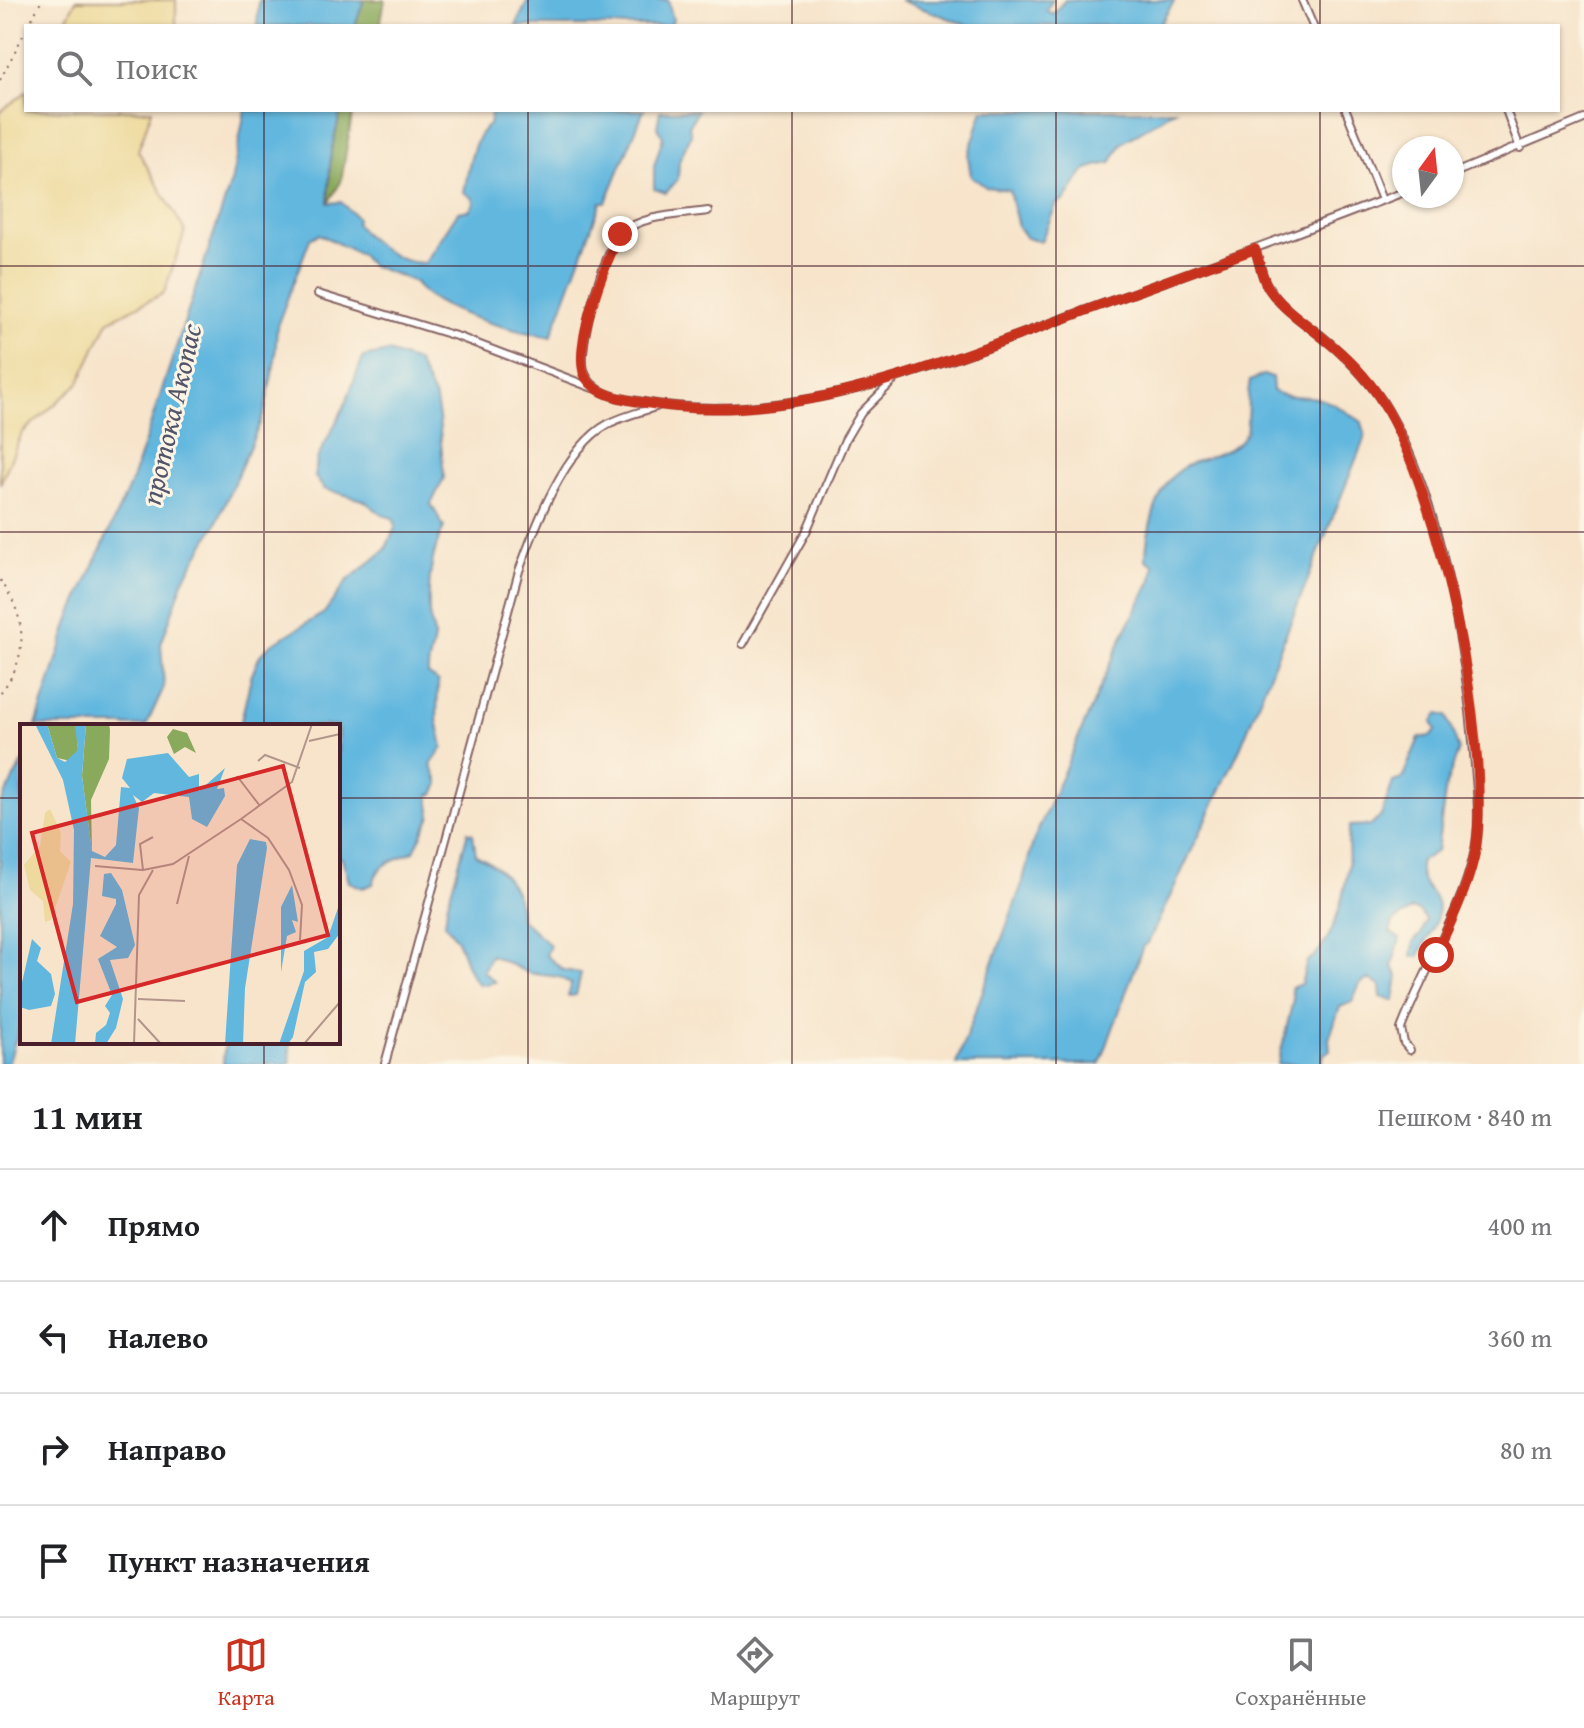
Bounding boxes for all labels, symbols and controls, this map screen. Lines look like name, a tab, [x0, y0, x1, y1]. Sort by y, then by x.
search box	[24, 24, 1560, 112]
icon: search	[52, 46, 96, 90]
text: Поиск	[116, 46, 198, 90]
north arrow	[1392, 136, 1464, 208]
route end	[602, 216, 638, 252]
water label: протока Акопас	[130, 319, 211, 508]
inset map	[20, 724, 340, 1044]
route start	[1418, 937, 1454, 973]
text: 11 мин	[32, 1092, 143, 1141]
text: Пешком · 840 m	[1378, 1097, 1552, 1136]
icon: ahead	[32, 1203, 76, 1247]
text: Прямо	[108, 1203, 200, 1247]
text: 400 m	[1487, 1206, 1552, 1245]
icon: left	[32, 1315, 76, 1359]
text: Налево	[108, 1315, 208, 1359]
text: 360 m	[1487, 1318, 1552, 1357]
icon: right	[32, 1427, 76, 1471]
text: Направо	[108, 1427, 226, 1471]
text: 80 m	[1500, 1430, 1552, 1469]
icon: arrive	[32, 1539, 76, 1583]
text: Пункт назначения	[108, 1539, 370, 1583]
tab: Карта	[218, 1633, 275, 1713]
tab: Маршрут	[710, 1633, 800, 1713]
tab: Сохранённые	[1235, 1633, 1366, 1713]

